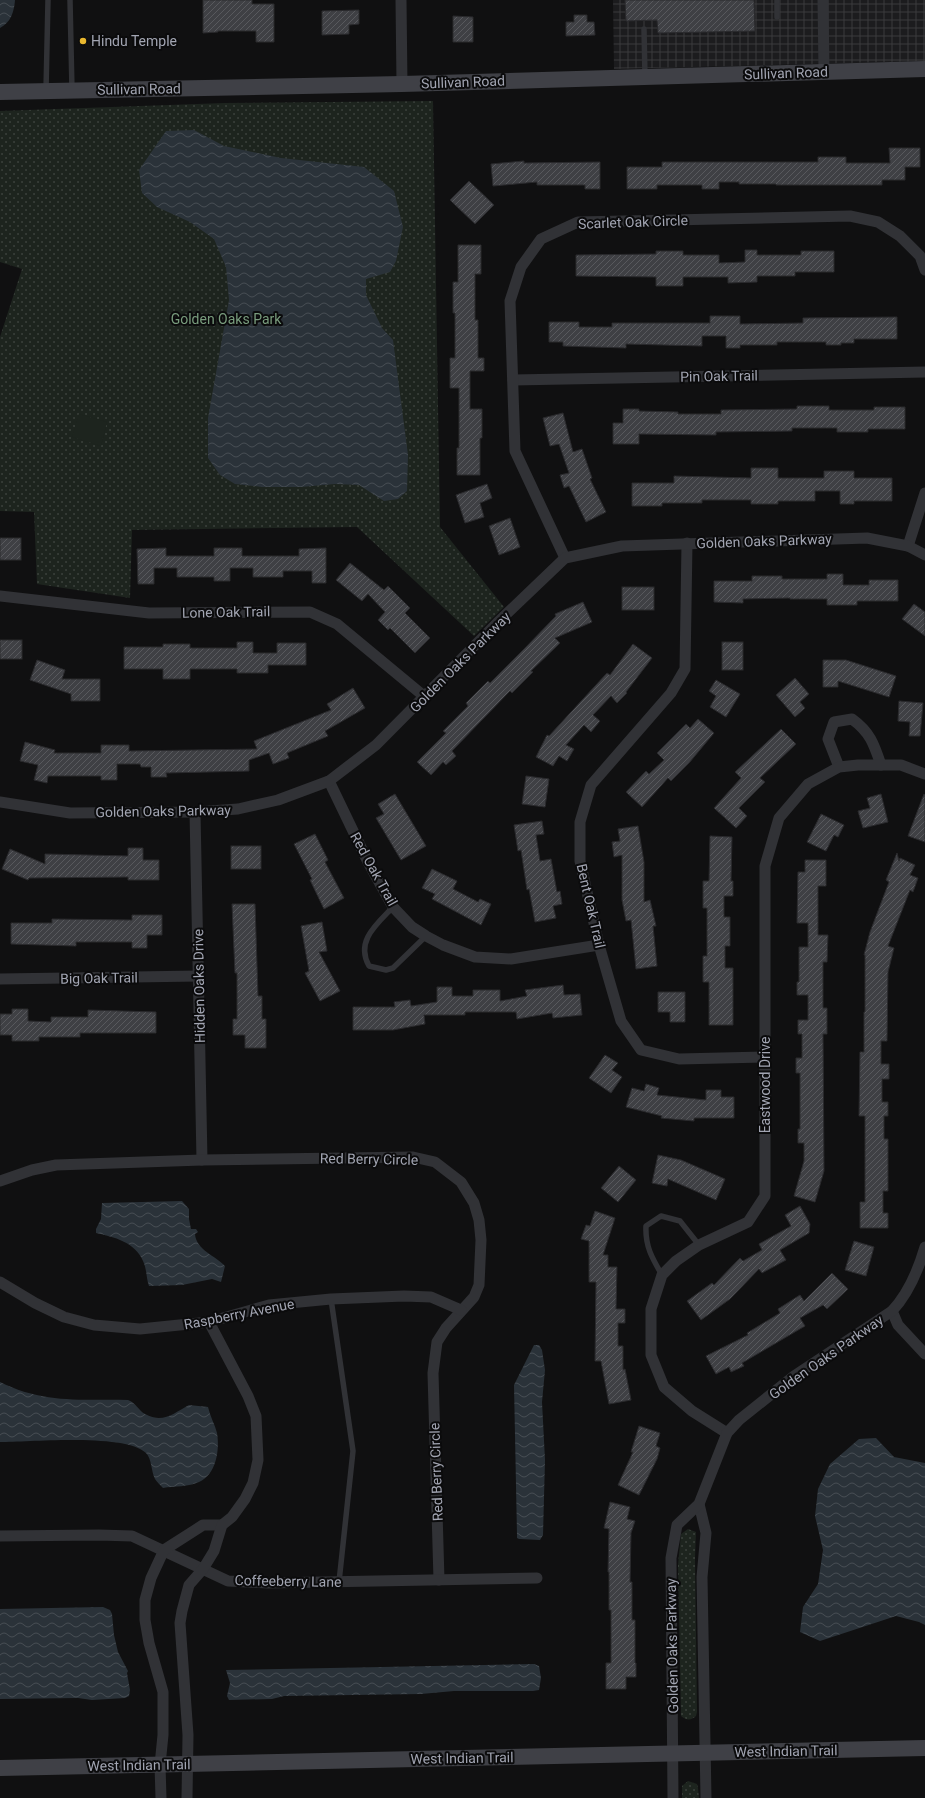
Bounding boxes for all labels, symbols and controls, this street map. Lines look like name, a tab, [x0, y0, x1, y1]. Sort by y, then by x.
place label: Hindu Temple	[91, 33, 177, 49]
marker: Hindu Temple	[78, 36, 88, 46]
street label: Sullivan Road	[744, 64, 828, 82]
street label: Sullivan Road	[421, 73, 505, 91]
street label: Sullivan Road	[97, 80, 181, 98]
street label: Scarlet Oak Circle	[578, 212, 688, 232]
park label: Golden Oaks Park	[171, 311, 282, 327]
street label: Pin Oak Trail	[680, 367, 758, 385]
street label: Golden Oaks Parkway	[696, 531, 832, 551]
street label: Lone Oak Trail	[182, 603, 270, 621]
street label: Golden Oaks Parkway	[406, 608, 514, 716]
street label: Golden Oaks Parkway	[95, 802, 231, 820]
street label: Red Oak Trail	[347, 829, 401, 909]
street label: Bent Oak Trail	[574, 862, 608, 950]
street label: Hidden Oaks Drive	[190, 929, 208, 1043]
street label: Big Oak Trail	[60, 969, 138, 987]
street label: Eastwood Drive	[757, 1037, 773, 1133]
street label: Red Berry Circle	[320, 1150, 418, 1168]
street label: Raspberry Avenue	[182, 1295, 296, 1333]
street label: Golden Oaks Parkway	[766, 1311, 886, 1402]
street label: Red Berry Circle	[426, 1422, 446, 1522]
street label: Coffeeberry Lane	[234, 1572, 342, 1590]
street label: Golden Oaks Parkway	[663, 1578, 681, 1714]
street label: West Indian Trail	[734, 1742, 838, 1760]
street label: West Indian Trail	[410, 1749, 514, 1767]
street label: West Indian Trail	[87, 1756, 191, 1774]

